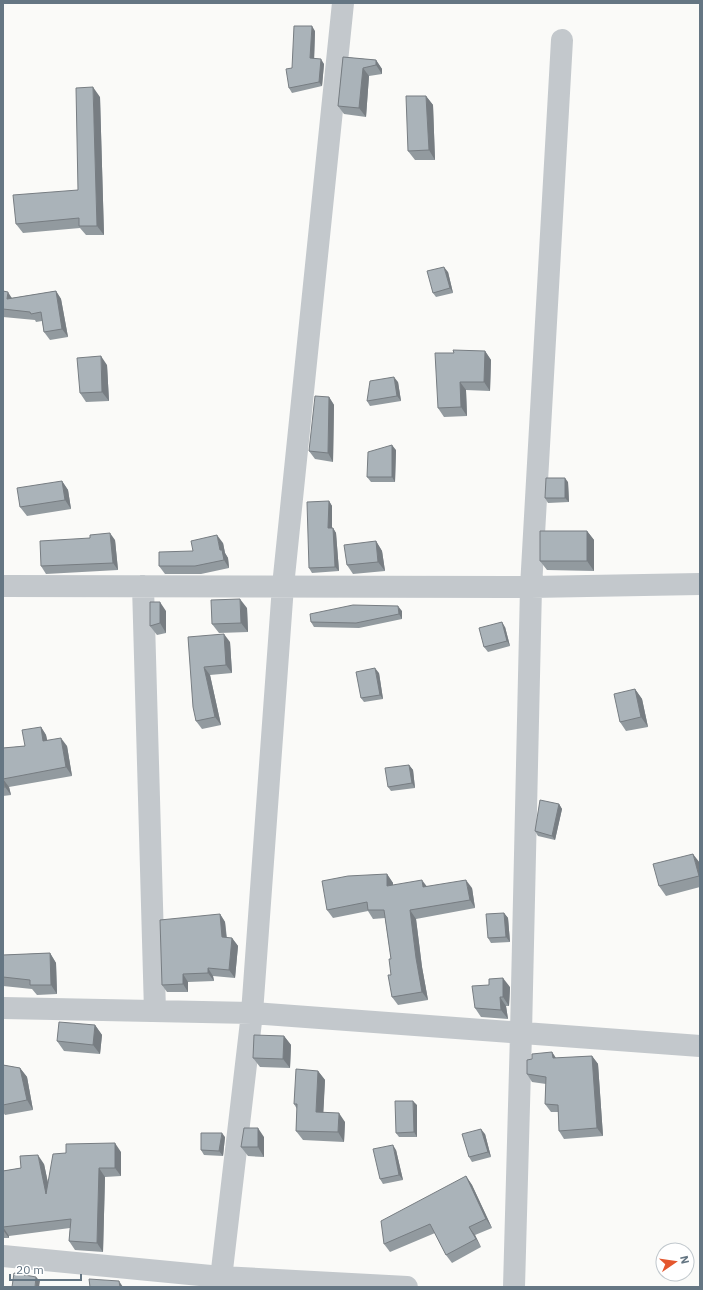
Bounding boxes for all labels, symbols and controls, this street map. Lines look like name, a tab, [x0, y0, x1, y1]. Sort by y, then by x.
north arrow	[655, 1242, 695, 1282]
text: N	[677, 1254, 692, 1265]
scale bar	[10, 1256, 81, 1282]
text: 20 m	[16, 1262, 44, 1277]

